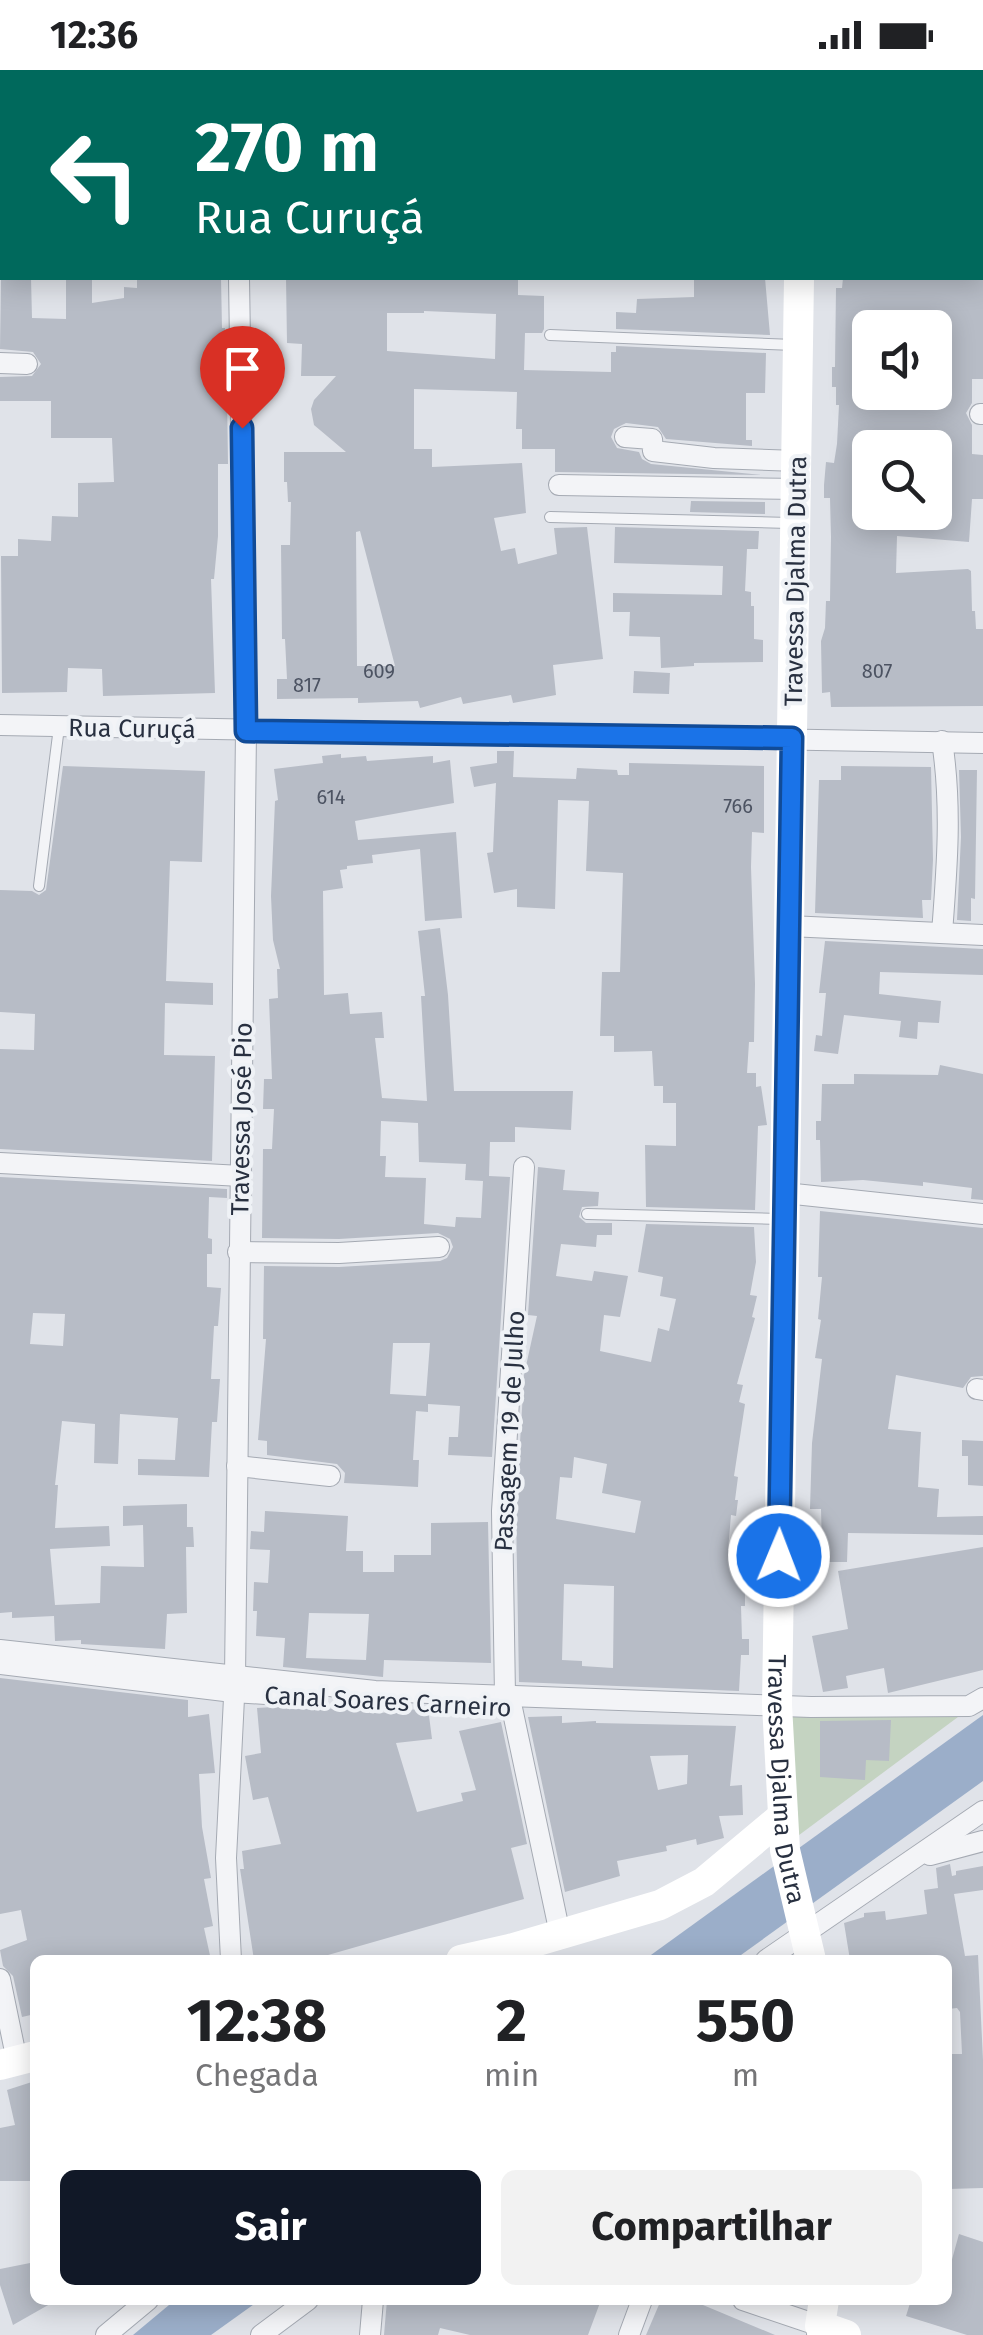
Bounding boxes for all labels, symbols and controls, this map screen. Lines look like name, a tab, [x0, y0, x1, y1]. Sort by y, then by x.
text: 12:36	[50, 12, 138, 58]
text: 270 m	[195, 106, 379, 190]
icon: left	[30, 110, 160, 240]
text: Rua Curuçá	[195, 191, 425, 245]
map controls	[852, 310, 952, 530]
button: sound	[852, 310, 952, 410]
pin	[200, 326, 285, 429]
icon: arrive	[215, 341, 270, 396]
button: search	[852, 430, 952, 530]
street label: Travessa Djalma Dutra	[779, 455, 813, 707]
house number: 609	[363, 659, 395, 683]
house number: 807	[862, 659, 892, 683]
house number: 817	[293, 673, 321, 697]
street label: Rua Curuçá	[68, 713, 196, 745]
house number: 614	[317, 785, 346, 809]
house number: 766	[723, 794, 753, 818]
street label: Travessa José Pio	[225, 1022, 259, 1216]
street label: Passagem 19 de Julho	[489, 1310, 531, 1552]
position arrow	[727, 1504, 831, 1608]
street label: Travessa Djalma Dutra	[761, 1654, 811, 1907]
street label: Canal Soares Carneiro	[264, 1681, 512, 1723]
text: 12:38	[187, 1985, 327, 2057]
text: 2	[496, 1985, 527, 2057]
text: 550	[696, 1985, 795, 2057]
text: Chegada	[195, 2056, 319, 2094]
text: min	[484, 2056, 539, 2094]
text: m	[732, 2056, 759, 2094]
button: Sair	[60, 2170, 481, 2285]
button: Compartilhar	[501, 2170, 922, 2285]

